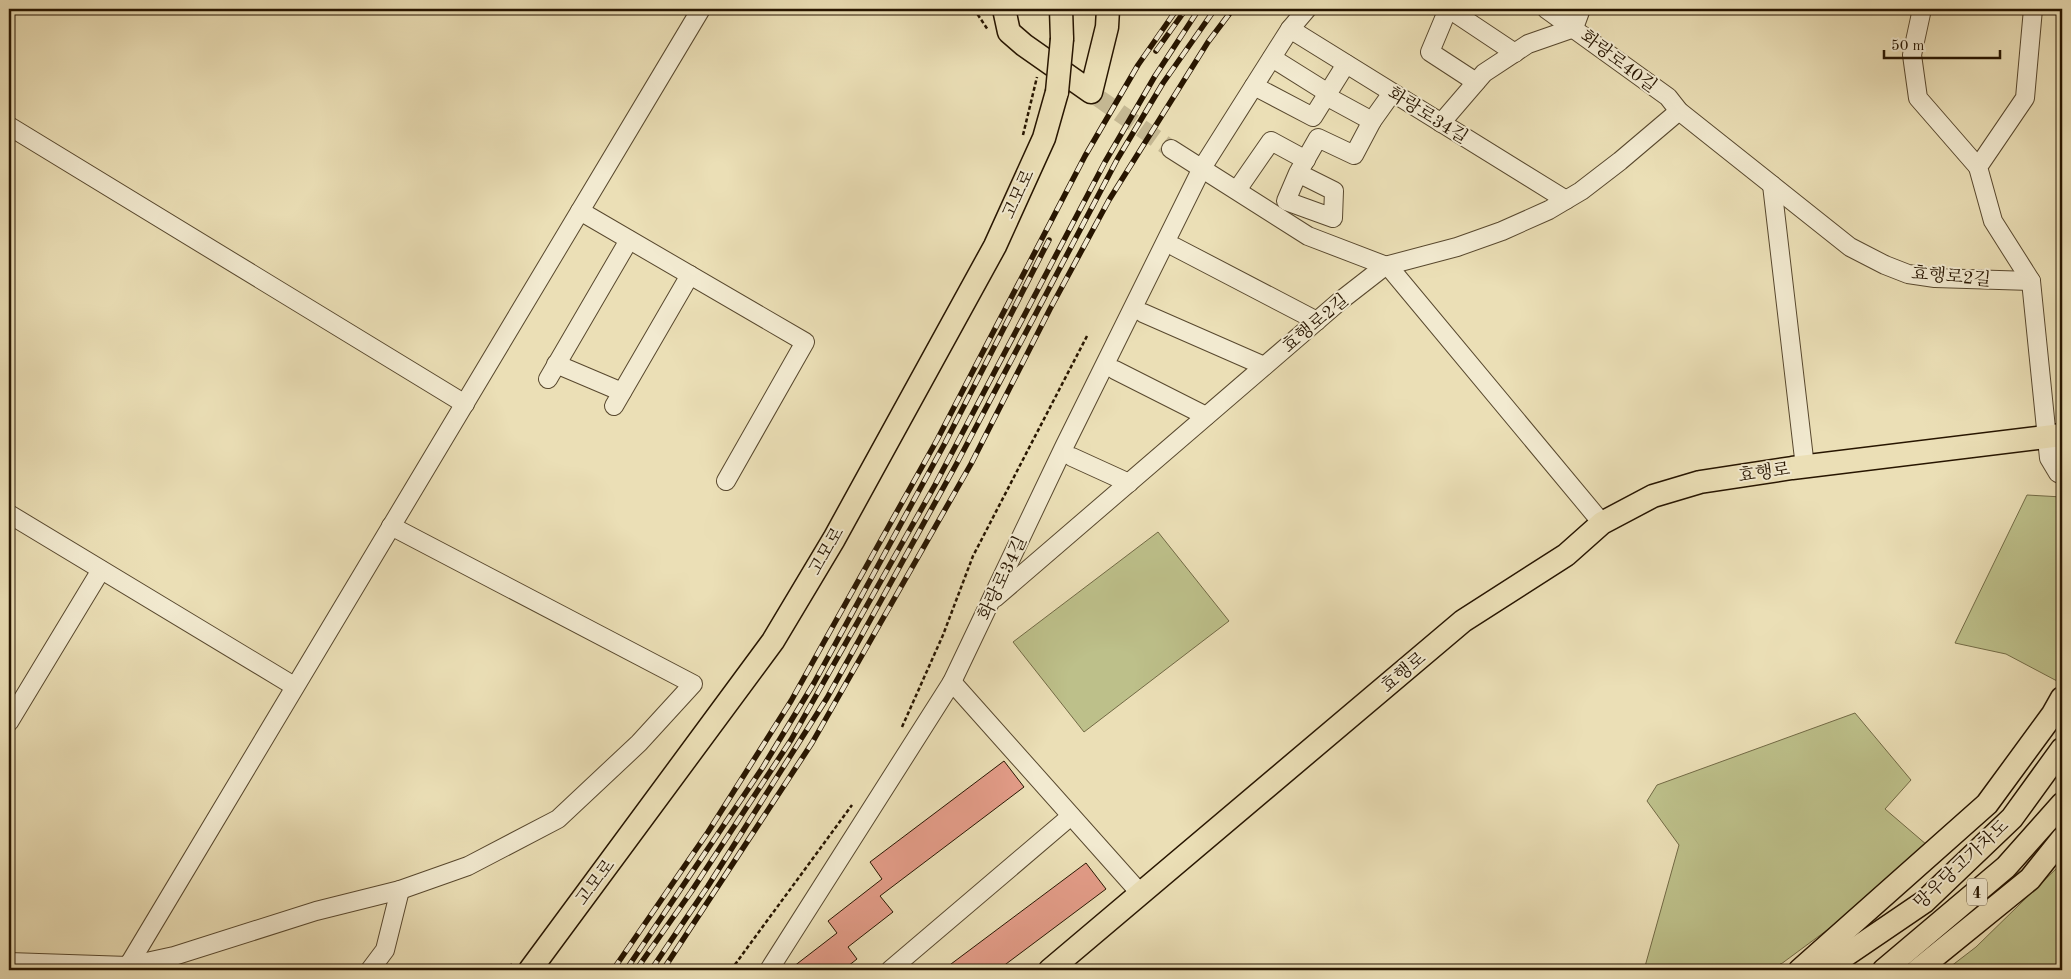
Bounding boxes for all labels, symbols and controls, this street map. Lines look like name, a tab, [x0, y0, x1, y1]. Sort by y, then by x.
street label: 화랑로40길	[1577, 27, 1661, 96]
scale bar	[1884, 28, 2000, 60]
text: 50 m	[1891, 39, 1925, 54]
street label: 화랑로34길	[1384, 83, 1471, 147]
street label: 고모로	[1000, 167, 1038, 222]
street label: 효행로2길	[1910, 264, 1992, 289]
street label: 효행로2길	[1279, 290, 1352, 356]
street label: 효행로	[1737, 459, 1791, 486]
street label: 고모로	[806, 524, 848, 579]
street label: 화랑로34길	[975, 533, 1030, 623]
street label: 효행로	[1377, 648, 1429, 696]
street label: 망우당고가차도	[1910, 816, 2012, 913]
street label: 고모로	[573, 856, 619, 909]
road number: 4	[1967, 879, 1987, 906]

